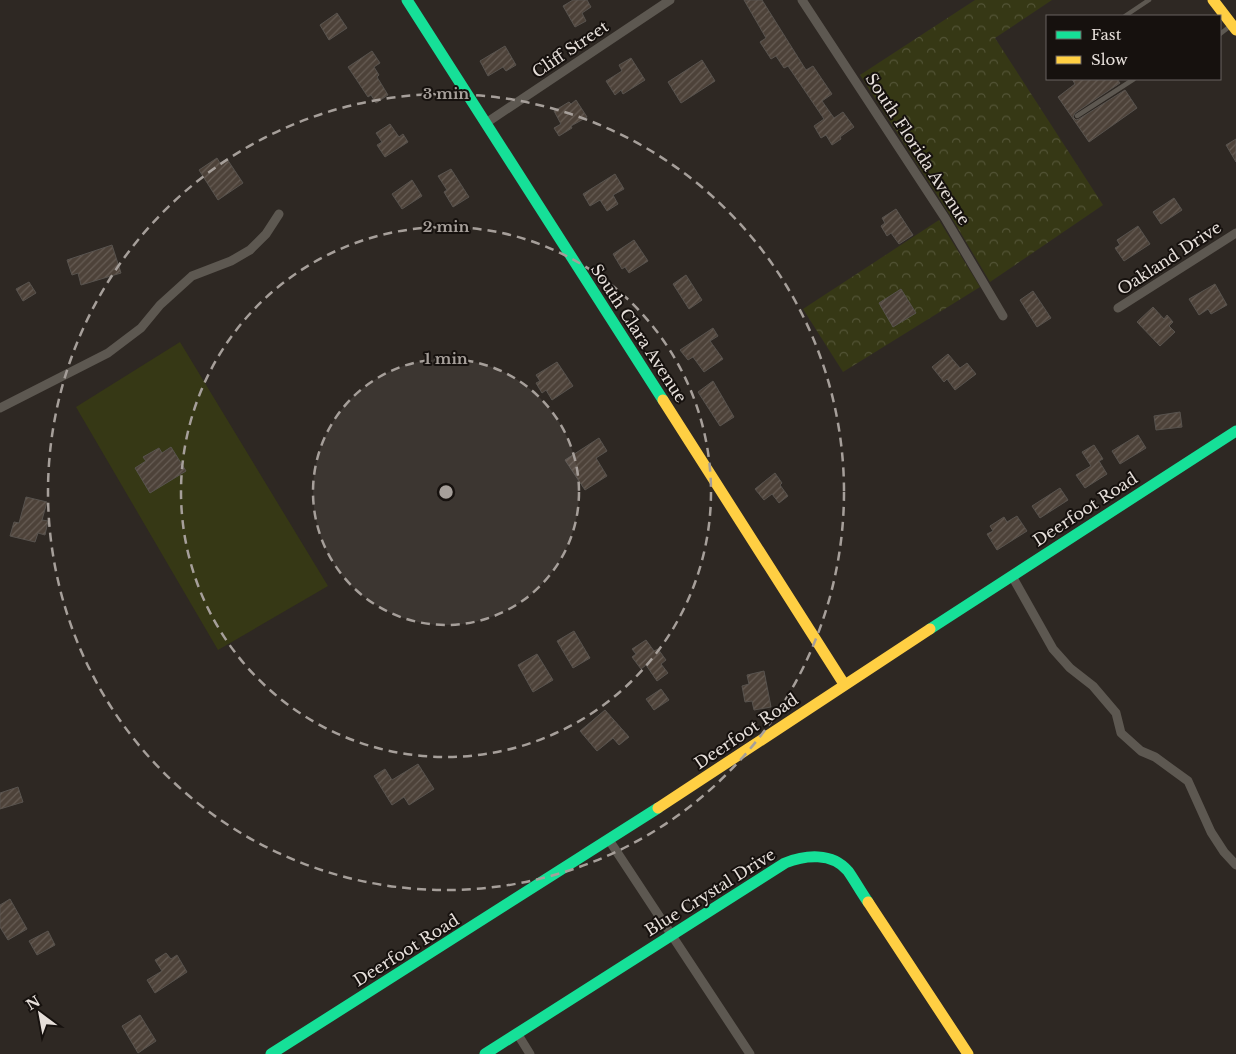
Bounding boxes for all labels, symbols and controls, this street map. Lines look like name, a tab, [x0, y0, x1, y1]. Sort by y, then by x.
legend	[1046, 15, 1221, 80]
street label: Cliff Street	[528, 16, 612, 82]
text: Fast	[1091, 25, 1122, 44]
text: Slow	[1091, 50, 1128, 69]
street label: South Florida Avenue	[861, 69, 975, 229]
text: 3 min	[423, 84, 469, 103]
text: 2 min	[423, 217, 469, 236]
street label: Oakland Drive	[1113, 217, 1225, 299]
street label: South Clara Avenue	[587, 260, 691, 406]
text: 1 min	[424, 349, 468, 368]
street label: Deerfoot Road	[1029, 468, 1141, 550]
centre of rings	[437, 483, 455, 501]
street label: Deerfoot Road	[690, 689, 802, 773]
street label: Blue Crystal Drive	[641, 844, 779, 940]
street label: Deerfoot Road	[350, 909, 463, 990]
north arrow	[15, 989, 65, 1039]
text: N	[23, 992, 43, 1014]

